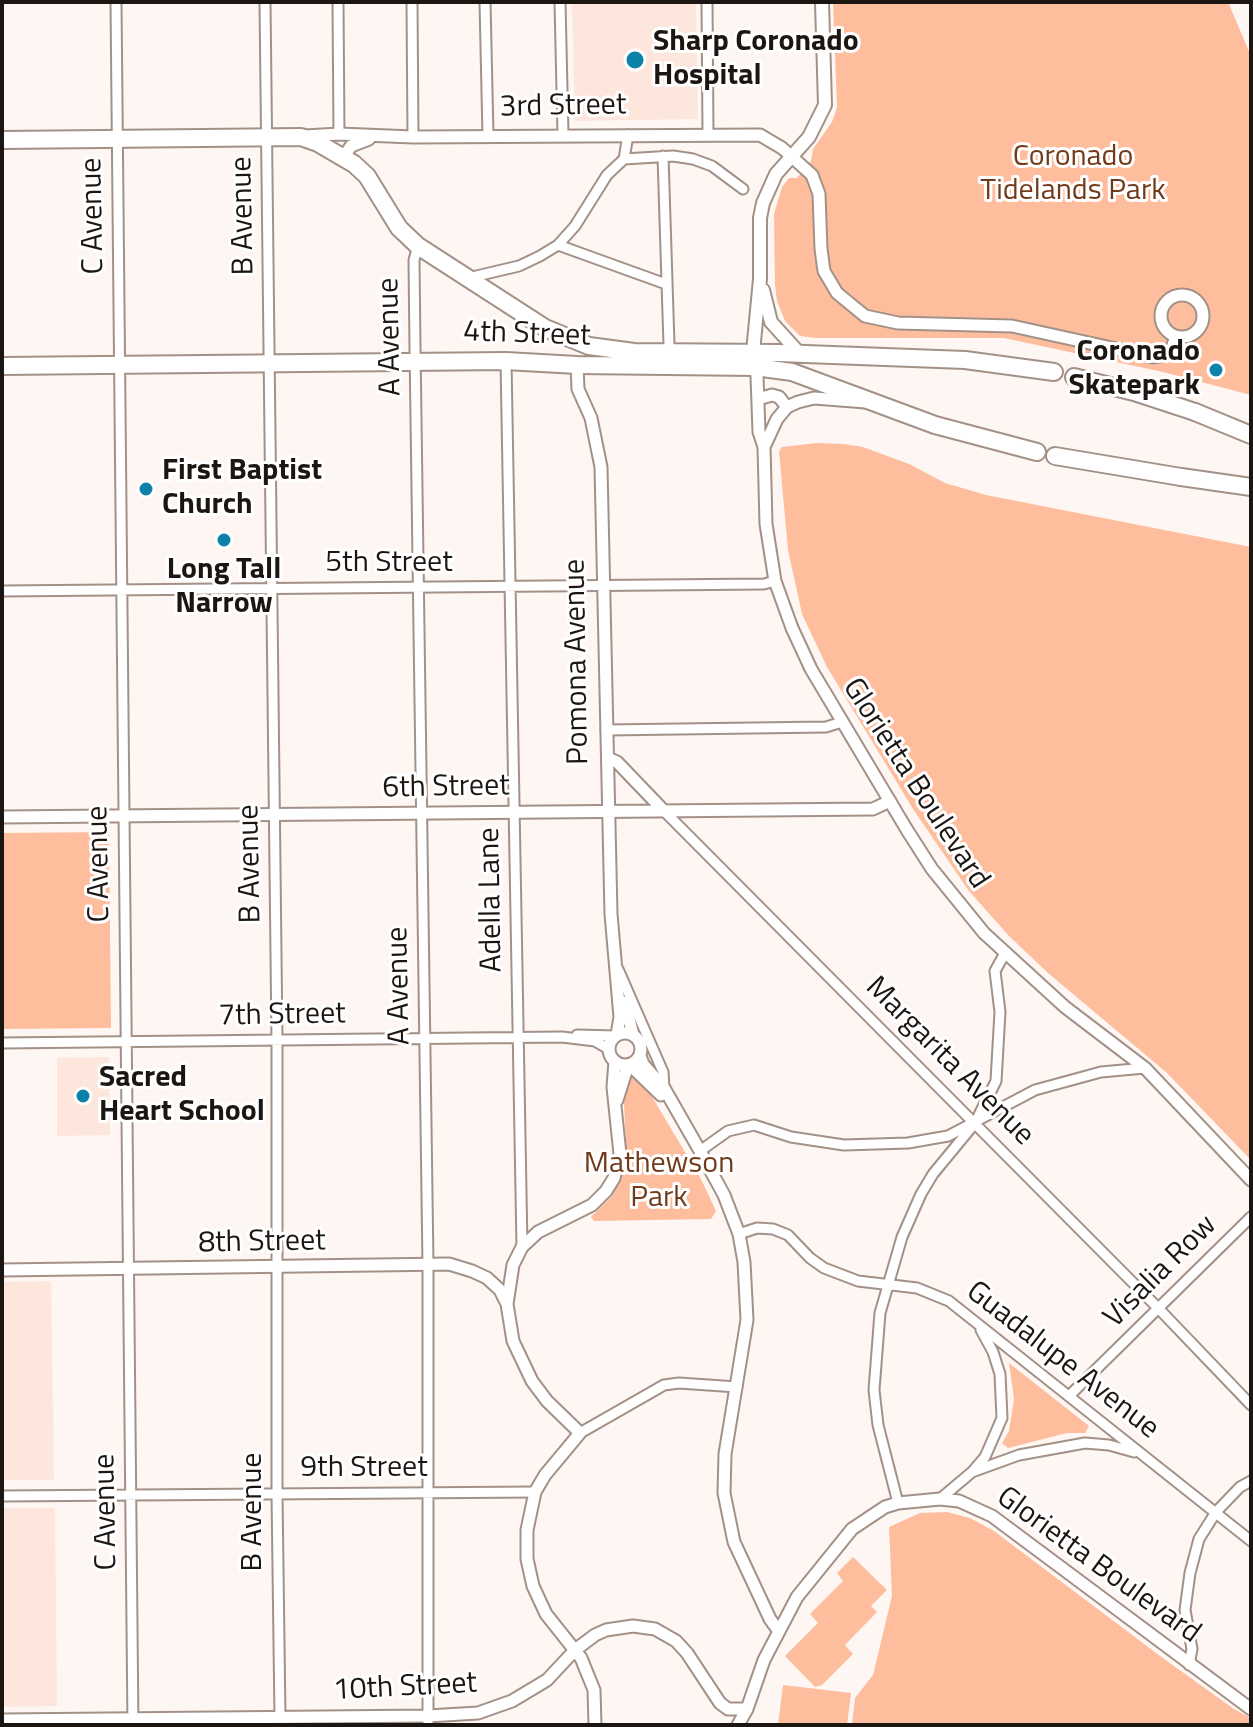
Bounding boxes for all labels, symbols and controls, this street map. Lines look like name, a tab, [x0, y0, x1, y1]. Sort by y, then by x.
place label: Sharp Coronado Hospital	[653, 25, 859, 96]
marker: Sharp Coronado Hospital	[624, 49, 646, 71]
street label: 3rd Street	[499, 88, 627, 126]
park label: Coronado Tidelands Park	[980, 140, 1166, 210]
street label: B Avenue	[225, 156, 263, 276]
street label: C Avenue	[75, 157, 113, 275]
street label: A Avenue	[372, 278, 410, 396]
street label: 4th Street	[463, 315, 591, 355]
place label: Coronado Skatepark	[1068, 335, 1200, 406]
marker: Coronado Skatepark	[1207, 361, 1225, 379]
place label: First Baptist Church	[162, 454, 322, 524]
marker: First Baptist Church	[137, 480, 155, 498]
marker: Long Tall Narrow	[215, 531, 233, 549]
street label: 5th Street	[325, 546, 453, 582]
place label: Long Tall Narrow	[167, 553, 281, 624]
street label: Pomona Avenue	[558, 559, 598, 765]
street label: Glorietta Boulevard	[834, 672, 996, 896]
street label: 6th Street	[382, 769, 510, 807]
street label: B Avenue	[232, 804, 270, 924]
street label: C Avenue	[81, 805, 119, 923]
street label: Adella Lane	[473, 827, 511, 973]
street label: A Avenue	[381, 927, 419, 1045]
street label: Margarita Avenue	[857, 970, 1041, 1154]
street label: 7th Street	[218, 997, 346, 1035]
place label: Sacred Heart School	[99, 1061, 265, 1132]
marker: Sacred Heart School	[74, 1087, 92, 1105]
park label: Mathewson Park	[584, 1147, 734, 1218]
street label: Visalia Row	[1097, 1208, 1225, 1336]
street label: 8th Street	[198, 1224, 326, 1262]
street label: Guadalupe Avenue	[958, 1275, 1166, 1447]
street label: 9th Street	[300, 1451, 428, 1487]
street label: C Avenue	[88, 1453, 126, 1571]
street label: B Avenue	[236, 1453, 272, 1571]
street label: Glorietta Boulevard	[989, 1480, 1207, 1652]
street label: 10th Street	[332, 1666, 478, 1710]

